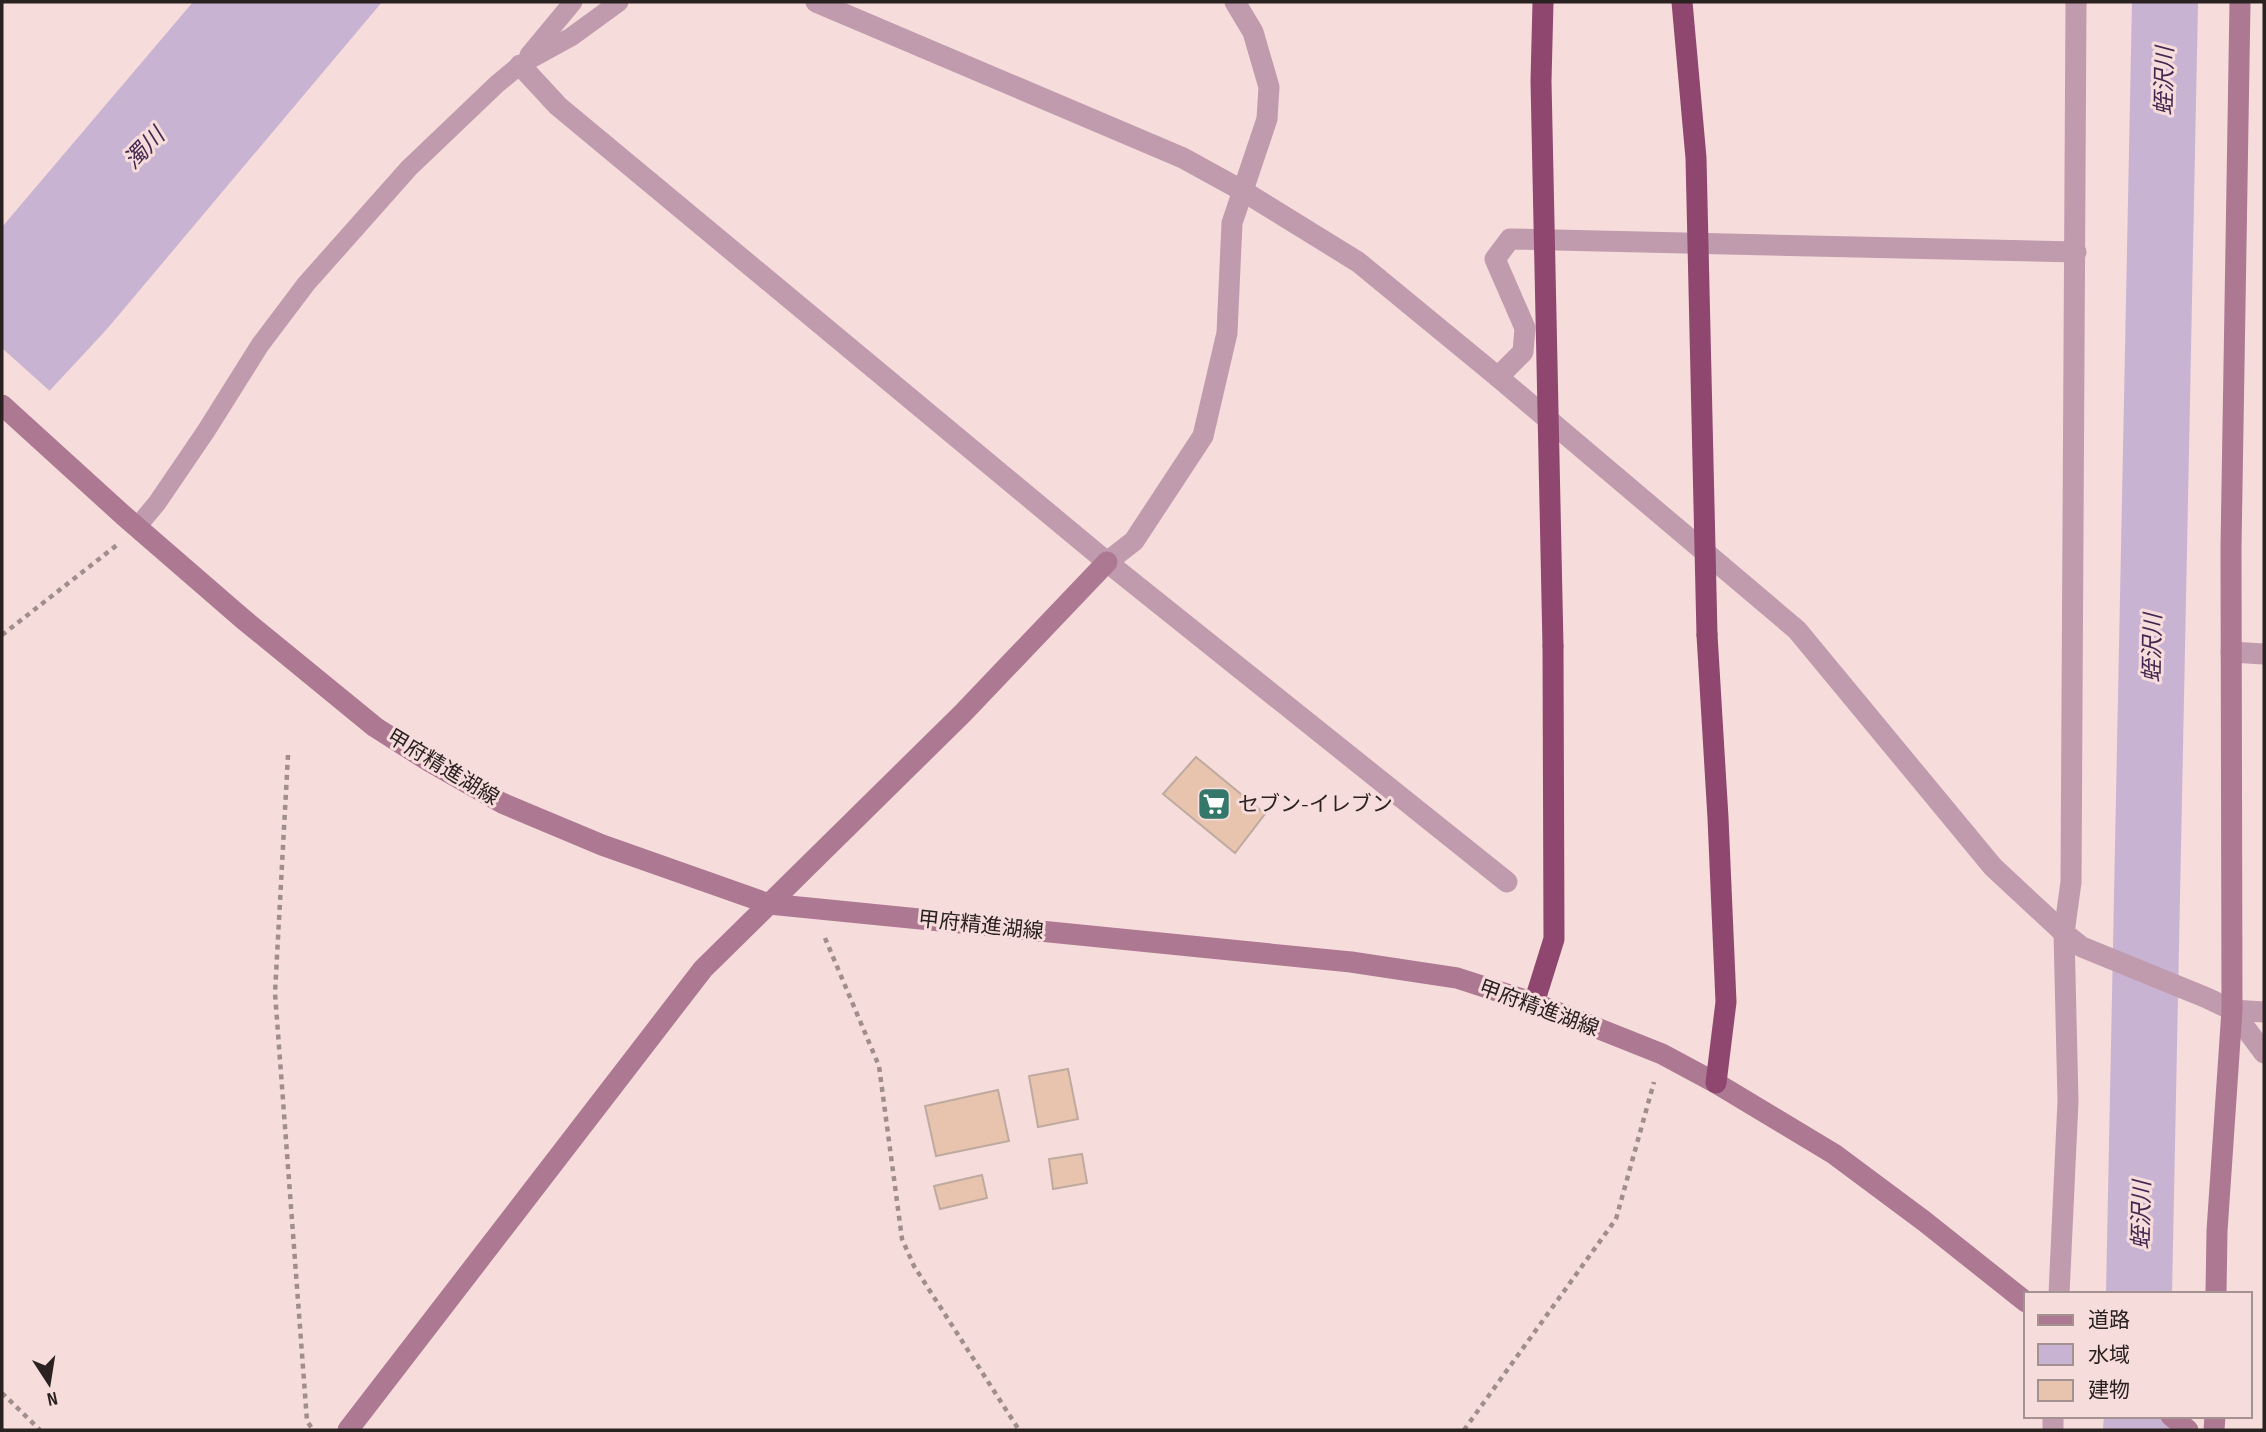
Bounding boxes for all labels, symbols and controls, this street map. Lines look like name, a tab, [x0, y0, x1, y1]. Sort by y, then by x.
water label: 蛭沢川	[2150, 43, 2180, 116]
water label: 濁川	[119, 120, 173, 175]
water label: 蛭沢川	[2138, 610, 2168, 683]
street label: 甲府精進湖線	[382, 724, 503, 811]
supermarket icon: セブン-イレブン	[1195, 785, 1233, 823]
place label: セブン-イレブン	[1238, 792, 1393, 817]
street label: 甲府精進湖線	[917, 906, 1045, 945]
street label: 甲府精進湖線	[1475, 975, 1602, 1042]
water label: 蛭沢川	[2127, 1177, 2157, 1250]
legend	[2024, 1292, 2252, 1418]
text: 道路	[2088, 1308, 2130, 1333]
text: 水域	[2088, 1343, 2130, 1368]
north arrow	[14, 1348, 84, 1418]
text: 建物	[2088, 1378, 2130, 1403]
text: N	[45, 1386, 60, 1410]

